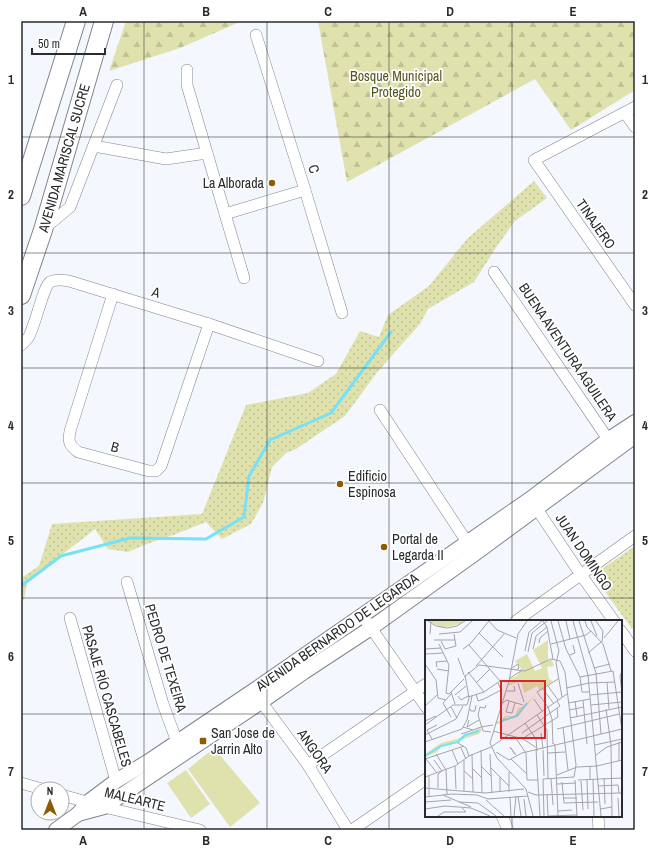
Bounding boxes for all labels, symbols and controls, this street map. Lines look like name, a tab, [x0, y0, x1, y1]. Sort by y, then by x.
text: A	[79, 3, 87, 20]
text: B	[202, 3, 210, 20]
text: C	[324, 3, 332, 20]
text: D	[446, 3, 454, 20]
text: E	[569, 3, 577, 20]
scale bar	[32, 30, 105, 56]
text: 50 m	[38, 36, 60, 52]
park label: Bosque Municipal Protegido	[350, 67, 442, 101]
text: 1	[8, 71, 14, 88]
text: 1	[642, 71, 648, 88]
street label: AVENIDA MARISCAL SUCRE	[34, 82, 94, 235]
street label: C	[304, 162, 324, 176]
place label: La Alborada	[203, 174, 265, 192]
marker: La Alborada	[267, 178, 277, 188]
text: 2	[8, 186, 14, 203]
text: 2	[642, 186, 648, 203]
street label: TINAJERO	[572, 196, 620, 252]
street label: BUENA AVENTURA AGUILERA	[515, 279, 621, 425]
street label: A	[149, 282, 163, 302]
text: 3	[8, 302, 14, 319]
text: 3	[642, 302, 648, 319]
text: 4	[8, 417, 14, 434]
text: 4	[642, 417, 648, 434]
street label: B	[109, 437, 121, 457]
place label: Edificio Espinosa	[348, 467, 396, 501]
marker: Edificio Espinosa	[335, 479, 345, 489]
street label: JUAN DOMINGO	[552, 510, 616, 594]
place label: Portal de Legarda II	[392, 530, 444, 564]
text: 5	[8, 532, 14, 549]
text: 5	[642, 532, 648, 549]
marker: Portal de Legarda II	[379, 542, 389, 552]
street label: AVENIDA BERNARDO DE LEGARDA	[251, 569, 422, 696]
street label: PEDRO DE TEXEIRA	[141, 602, 191, 715]
inset map	[425, 620, 622, 817]
street label: PASAJE RÍO CASCABELES	[78, 623, 136, 769]
text: 6	[8, 648, 14, 665]
text: 6	[642, 648, 648, 665]
place label: San Jose de Jarrin Alto	[211, 724, 275, 758]
street label: ANGORA	[293, 725, 337, 777]
marker: San Jose de Jarrin Alto	[198, 736, 208, 746]
text: 7	[8, 763, 14, 780]
text: 7	[642, 763, 648, 780]
north arrow	[30, 781, 70, 821]
street label: MALEARTE	[103, 783, 167, 815]
text: N	[47, 784, 53, 798]
text: A	[79, 832, 87, 849]
text: B	[202, 832, 210, 849]
text: C	[324, 832, 332, 849]
text: D	[446, 832, 454, 849]
text: E	[569, 832, 577, 849]

